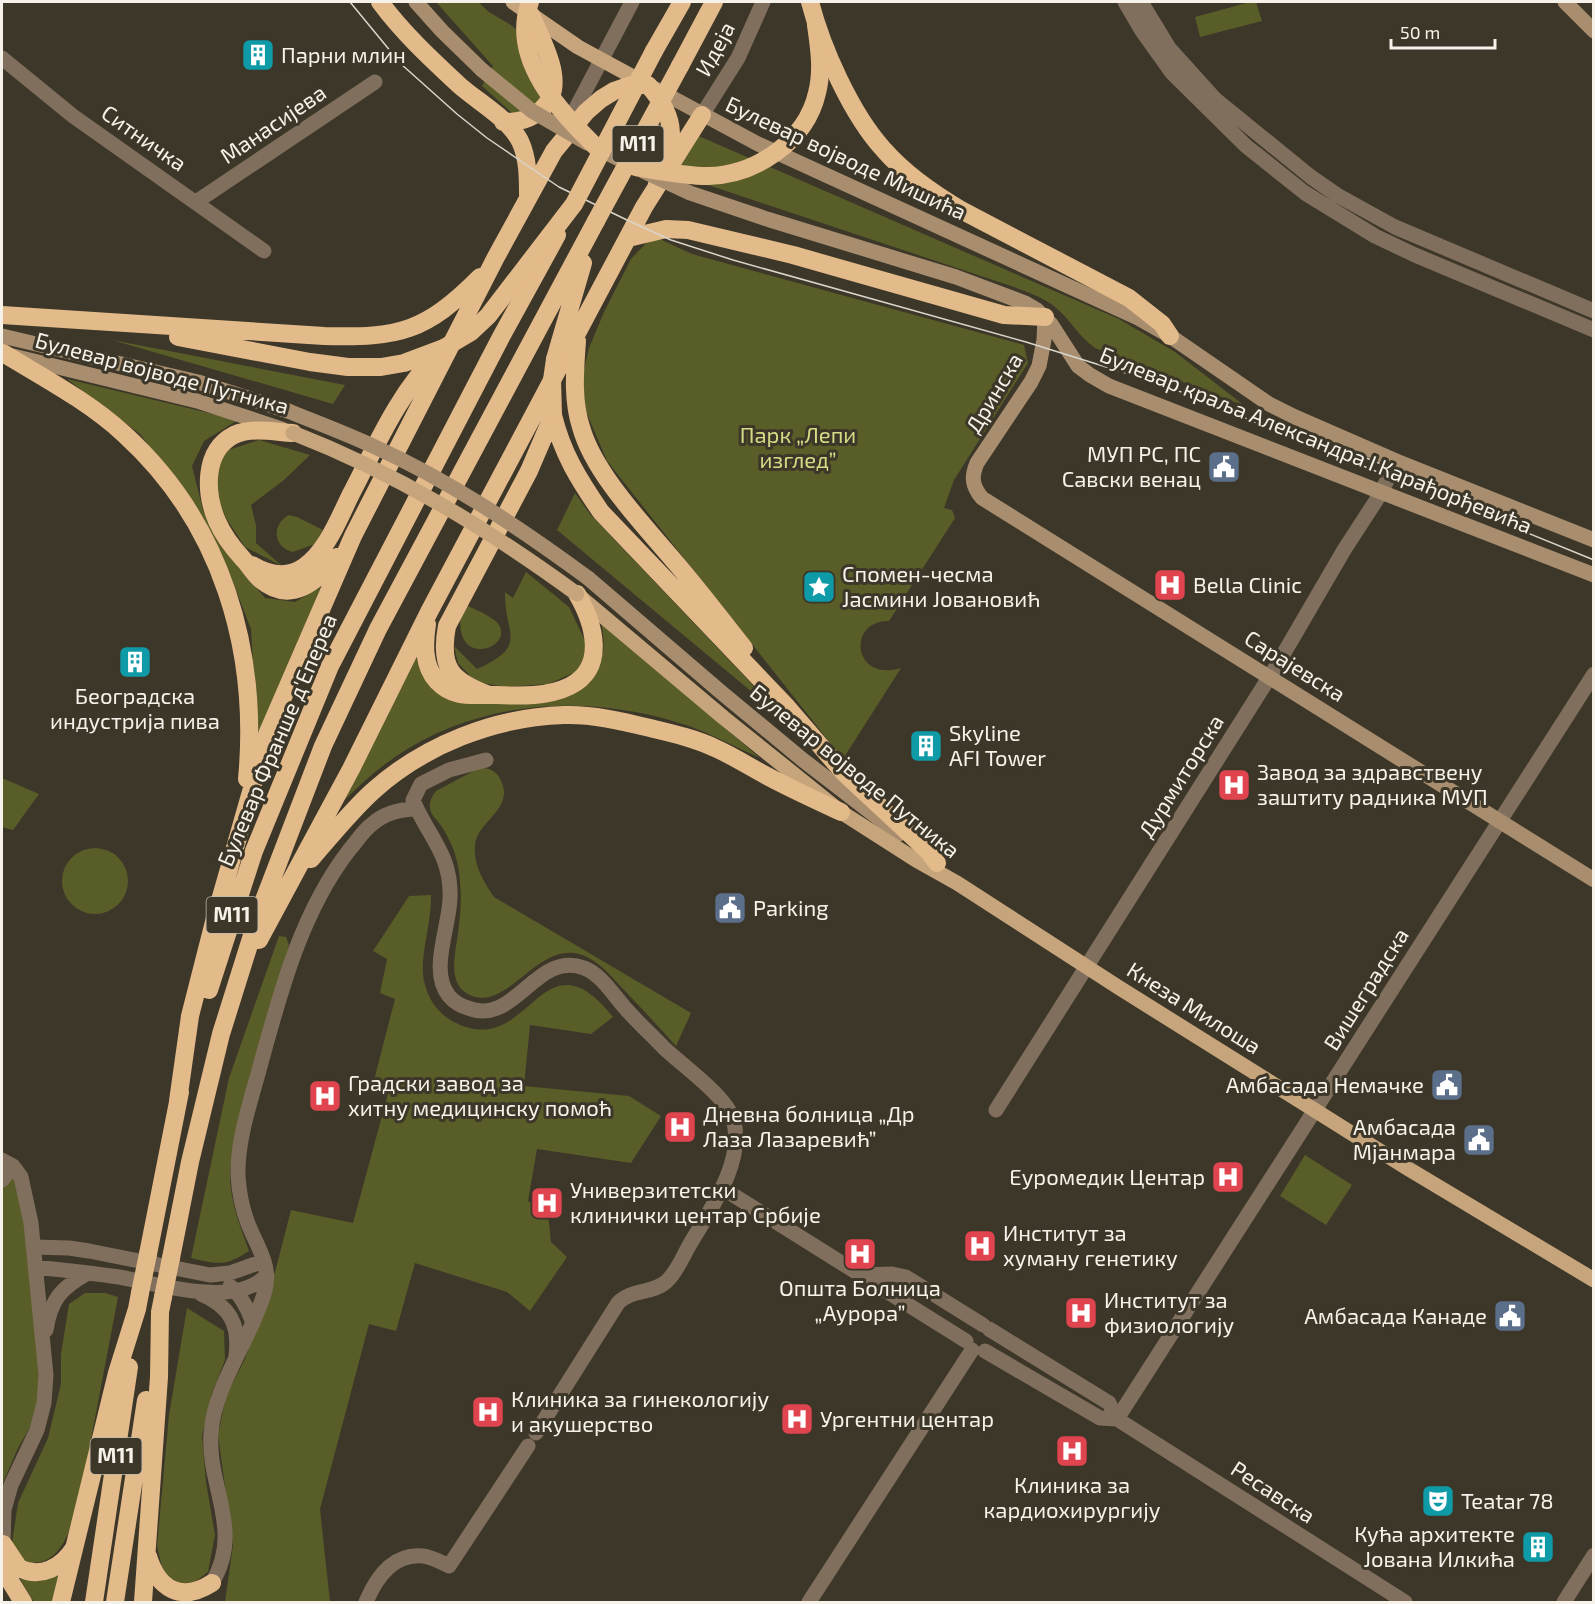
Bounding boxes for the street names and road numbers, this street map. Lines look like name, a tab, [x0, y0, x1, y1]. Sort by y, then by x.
street label: Идеја	[689, 17, 740, 81]
street label: Манасијева	[215, 78, 331, 169]
street label: Булевар војводе Мишића	[722, 90, 971, 225]
street label: Ситничка	[97, 99, 192, 176]
road number: M11	[612, 126, 664, 162]
street label: Булевар војводе Путника	[32, 326, 292, 419]
street label: Булевар краља Александра I Карађорђевића	[1096, 340, 1536, 539]
street label: Дринска	[959, 348, 1027, 437]
street label: Булевар Франше д'Епереа	[211, 610, 342, 870]
street label: Сарајевска	[1240, 624, 1351, 707]
street label: Булевар војводе Путника	[745, 678, 965, 863]
street label: Дурмиторска	[1132, 709, 1229, 842]
road number: M11	[206, 897, 258, 933]
street label: Вишеградска	[1317, 923, 1413, 1054]
street label: Кнеза Милоша	[1123, 956, 1266, 1059]
road number: M11	[90, 1438, 142, 1474]
street label: Ресавска	[1227, 1454, 1320, 1528]

